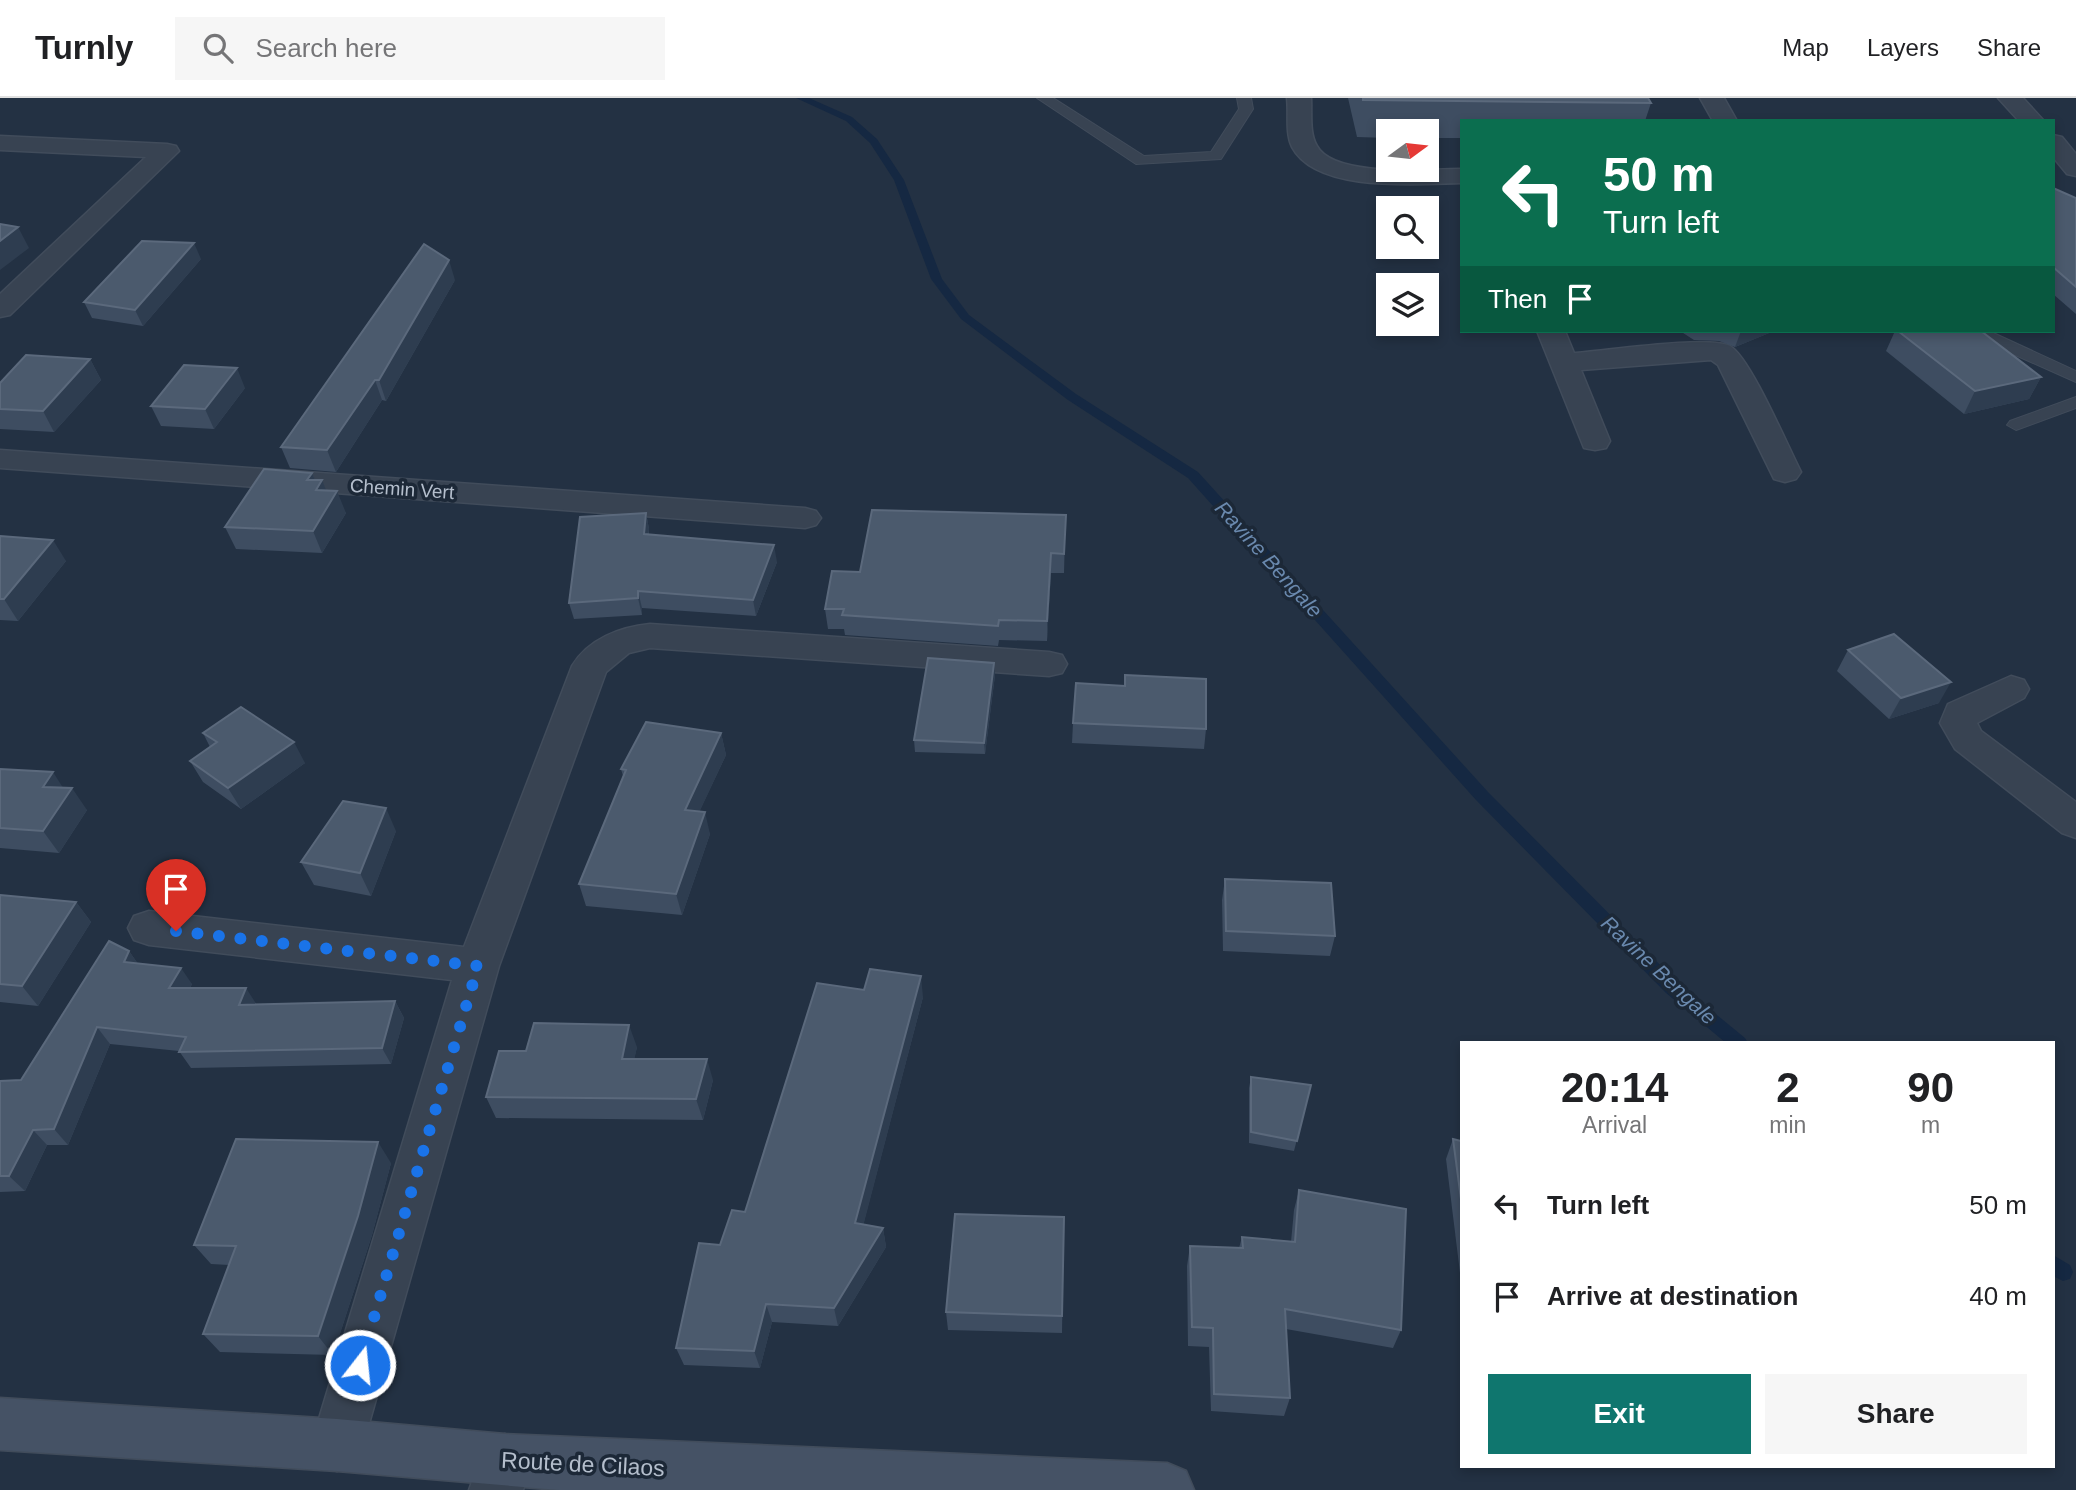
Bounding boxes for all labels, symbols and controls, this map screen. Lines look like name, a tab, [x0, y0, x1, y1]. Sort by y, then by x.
search box	[175, 17, 665, 80]
text: Turnly	[35, 29, 133, 66]
icon: search	[199, 29, 237, 67]
text: Search here	[255, 33, 397, 63]
text: Map	[1782, 34, 1829, 61]
text: Layers	[1867, 34, 1939, 61]
text: Share	[1977, 34, 2041, 61]
north arrow	[1376, 119, 1438, 182]
map controls	[1376, 119, 1439, 336]
icon: left	[1488, 147, 1579, 238]
text: 50 m	[1603, 147, 1715, 201]
button: search	[1376, 196, 1439, 259]
text: Turn left	[1603, 204, 1719, 240]
button: layers	[1376, 273, 1439, 336]
icon: arrive	[1561, 280, 1599, 318]
text: Then	[1488, 284, 1547, 314]
street label: Chemin Vert	[349, 475, 456, 503]
water label: Ravine Bengale	[1211, 496, 1327, 622]
pin	[146, 859, 206, 931]
icon: arrive	[157, 870, 195, 908]
water label: Ravine Bengale	[1597, 911, 1721, 1029]
text: 20:14	[1561, 1064, 1668, 1111]
text: 2	[1776, 1064, 1800, 1111]
text: 90	[1907, 1064, 1954, 1111]
text: Arrival	[1582, 1112, 1647, 1138]
text: min	[1769, 1112, 1806, 1138]
text: m	[1921, 1112, 1940, 1138]
icon: left	[1488, 1187, 1526, 1225]
text: Turn left	[1547, 1190, 1649, 1220]
text: 50 m	[1969, 1190, 2027, 1220]
icon: arrive	[1488, 1278, 1526, 1316]
text: Arrive at destination	[1547, 1281, 1798, 1311]
text: 40 m	[1969, 1281, 2027, 1311]
position arrow	[323, 1328, 397, 1402]
button: Exit	[1488, 1374, 1751, 1454]
button: Share	[1765, 1374, 2027, 1454]
street label: Route de Cilaos	[501, 1447, 665, 1481]

